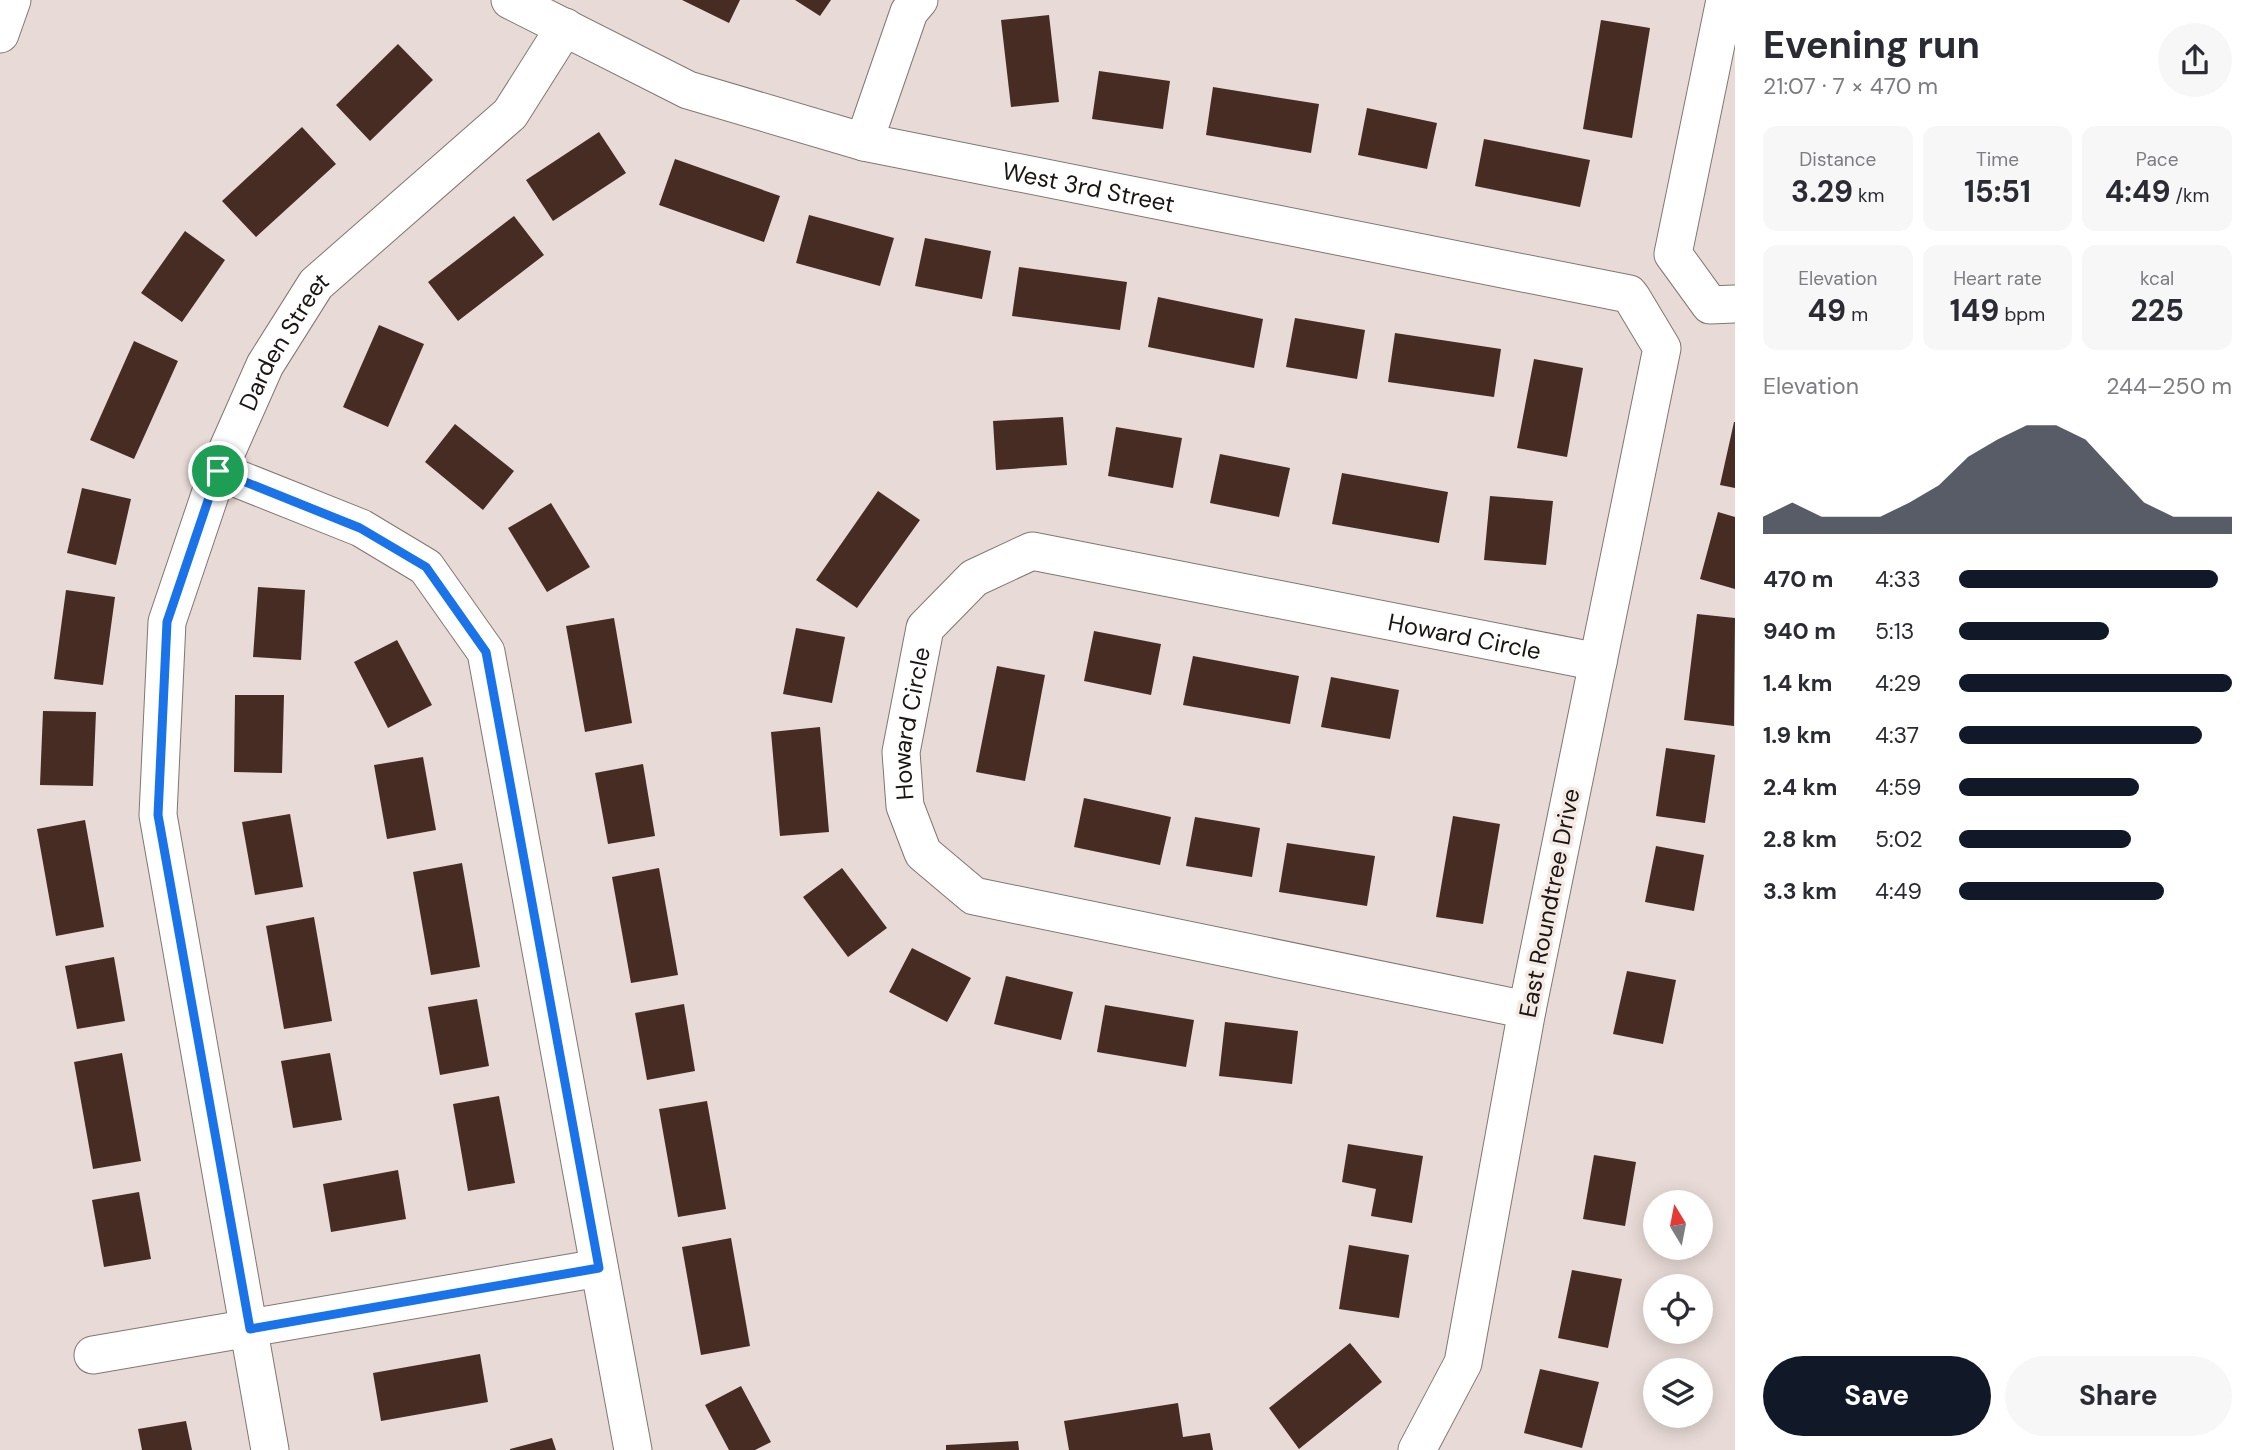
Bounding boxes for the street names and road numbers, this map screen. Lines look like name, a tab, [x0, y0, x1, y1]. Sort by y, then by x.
street label: West 3rd Street	[1000, 154, 1178, 219]
street label: Darden Street	[231, 265, 335, 415]
street label: Howard Circle	[1386, 606, 1544, 666]
street label: Howard Circle	[886, 644, 937, 801]
street label: East Roundtree Drive	[1512, 786, 1586, 1020]

